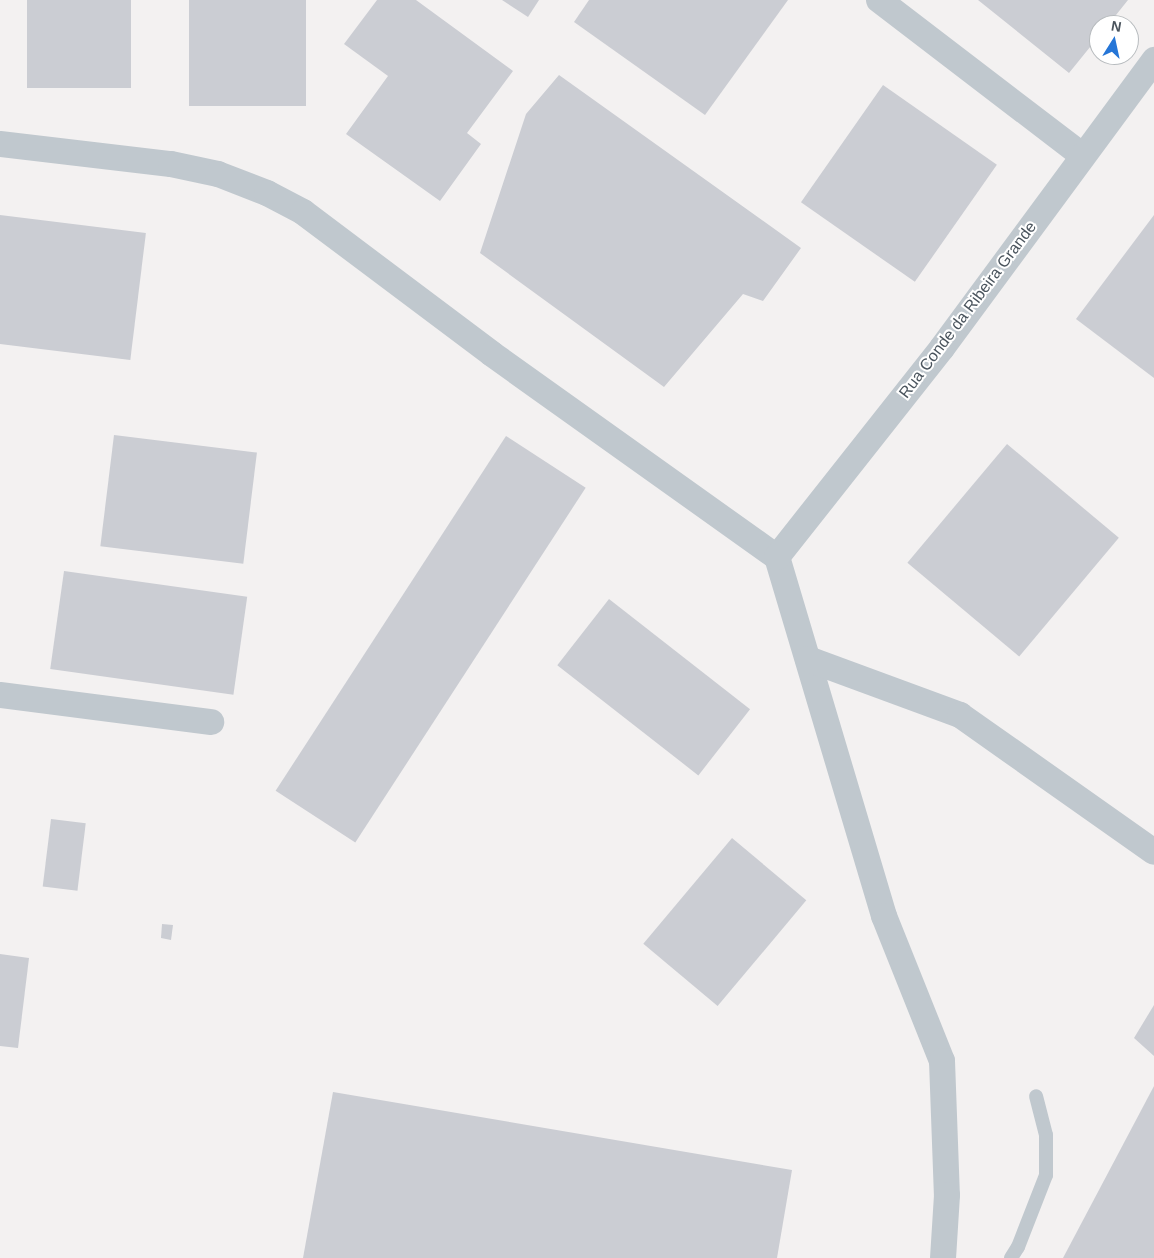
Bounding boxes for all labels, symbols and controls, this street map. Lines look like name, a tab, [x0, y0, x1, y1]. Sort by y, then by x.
north arrow	[1089, 15, 1139, 65]
text: N	[1110, 17, 1123, 35]
street label: Rua Conde da Ribeira Grande	[895, 218, 1041, 402]

